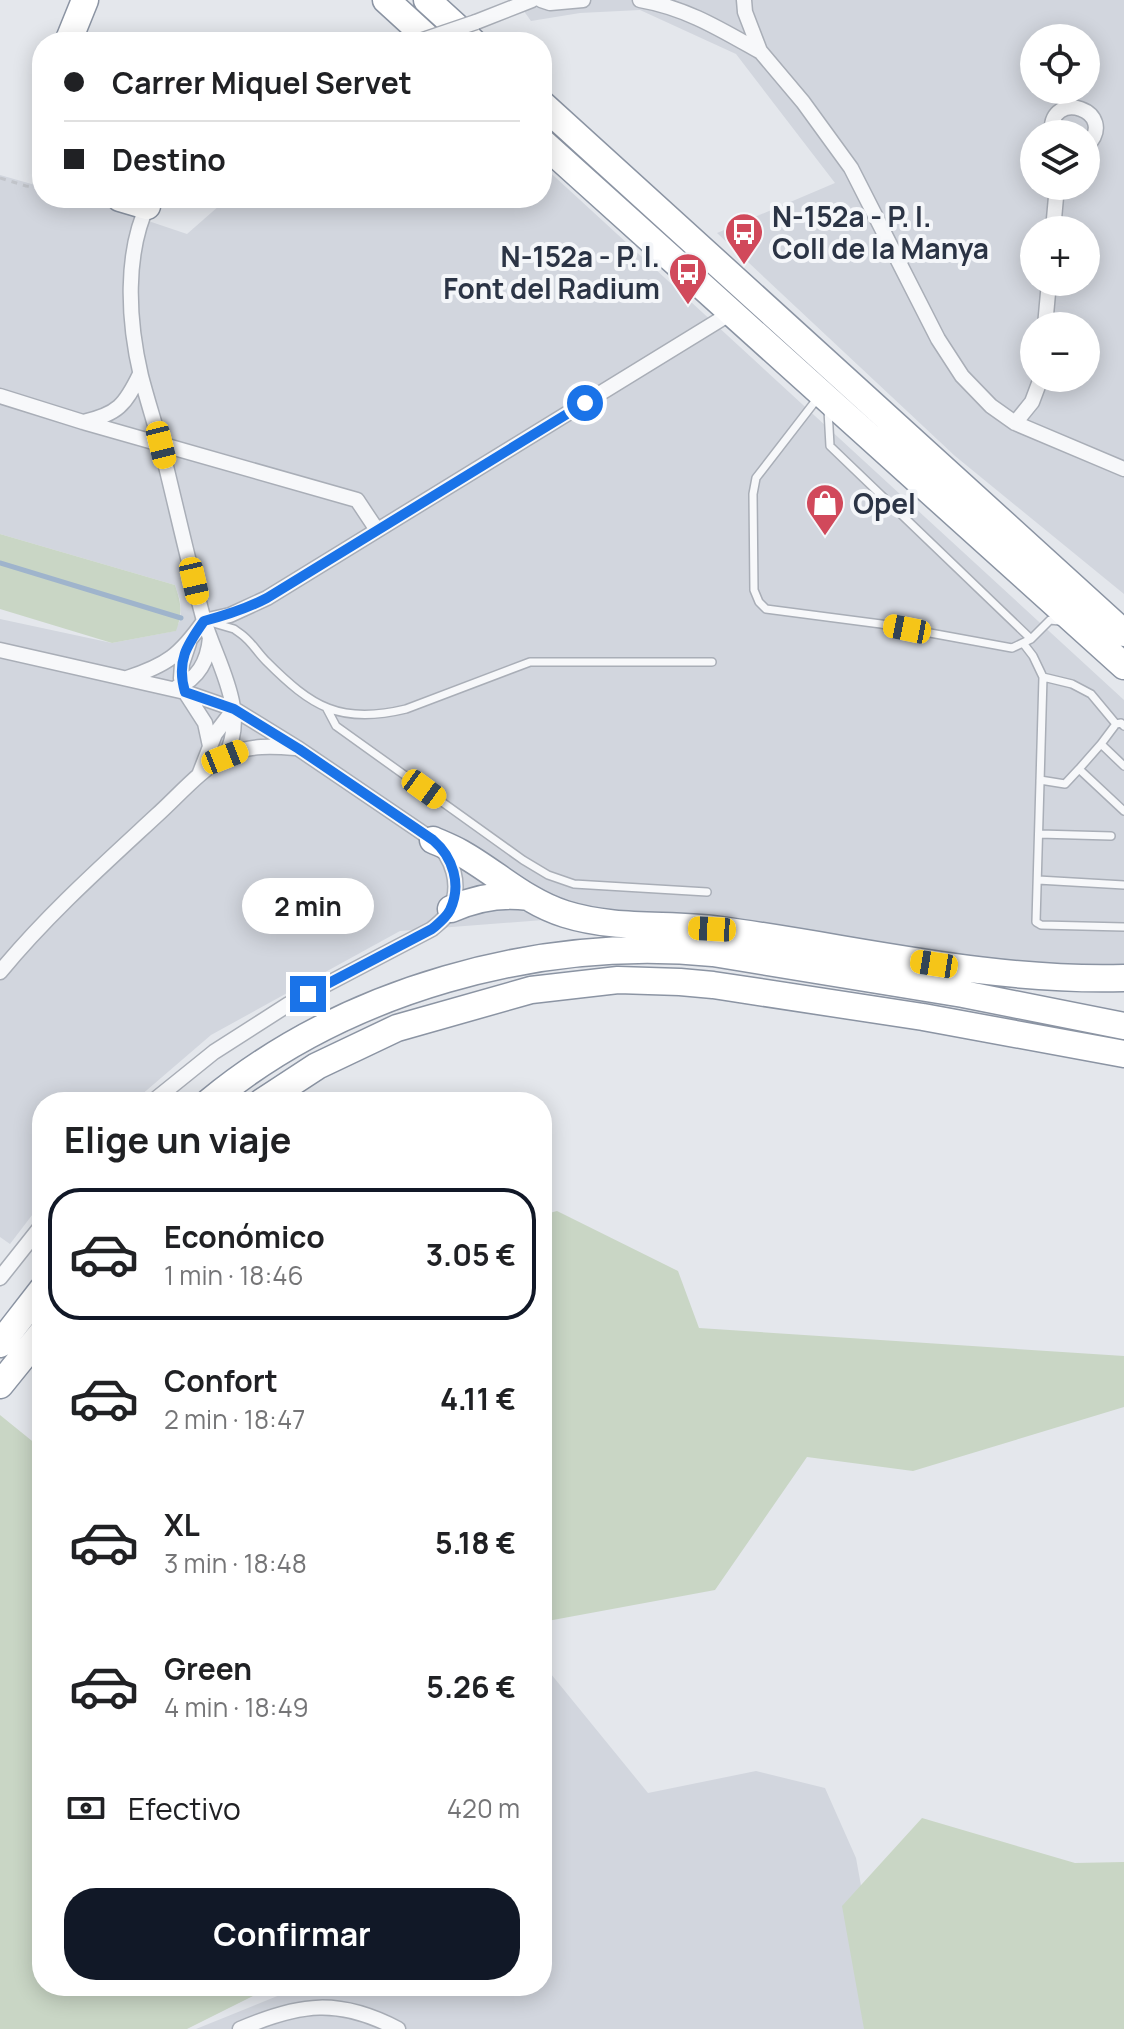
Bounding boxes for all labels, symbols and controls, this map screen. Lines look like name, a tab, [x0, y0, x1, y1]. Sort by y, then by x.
map controls	[1020, 24, 1100, 392]
button: locate	[1020, 24, 1100, 104]
text: Carrer Miquel Servet	[112, 62, 412, 103]
button: layers	[1020, 120, 1100, 200]
text: Destino	[112, 139, 226, 180]
place label: N-152a - P. I. Coll de la Manya	[772, 197, 989, 267]
bus stop icon: N-152a - P. I. Coll de la Manya	[723, 211, 765, 266]
button: +	[1020, 216, 1100, 296]
place label: N-152a - P. I. Font del Radium	[443, 237, 660, 307]
bus stop icon: N-152a - P. I. Font del Radium	[667, 251, 709, 306]
button: −	[1020, 312, 1100, 392]
route start	[567, 385, 603, 421]
car	[144, 419, 178, 471]
shop icon: Opel	[804, 482, 846, 537]
place label: Opel	[853, 484, 916, 522]
car	[177, 555, 211, 607]
car	[881, 613, 933, 645]
car	[198, 737, 252, 777]
car	[398, 765, 450, 813]
callout: 2 min	[242, 878, 374, 934]
text: 2 min	[274, 888, 342, 924]
car	[687, 916, 737, 942]
car	[908, 948, 960, 980]
route end	[290, 976, 326, 1012]
text: Elige un viaje	[64, 1115, 291, 1164]
text: Económico	[164, 1216, 325, 1257]
icon: car	[68, 1218, 140, 1290]
text: 3.05 €	[426, 1234, 516, 1275]
text: 1 min · 18:46	[164, 1257, 304, 1293]
text: Confort	[164, 1360, 278, 1401]
icon: car	[68, 1362, 140, 1434]
text: 4.11 €	[440, 1378, 516, 1419]
text: 2 min · 18:47	[164, 1401, 305, 1437]
text: XL	[164, 1504, 200, 1545]
icon: car	[68, 1506, 140, 1578]
text: 5.18 €	[435, 1522, 516, 1563]
text: 3 min · 18:48	[164, 1545, 307, 1581]
text: Green	[164, 1648, 252, 1689]
icon: car	[68, 1650, 140, 1722]
text: 5.26 €	[426, 1666, 516, 1707]
text: 4 min · 18:49	[164, 1689, 309, 1725]
icon: cash	[64, 1786, 108, 1830]
text: Efectivo	[128, 1788, 241, 1829]
text: 420 m	[447, 1790, 520, 1826]
button: Confirmar	[64, 1888, 520, 1980]

